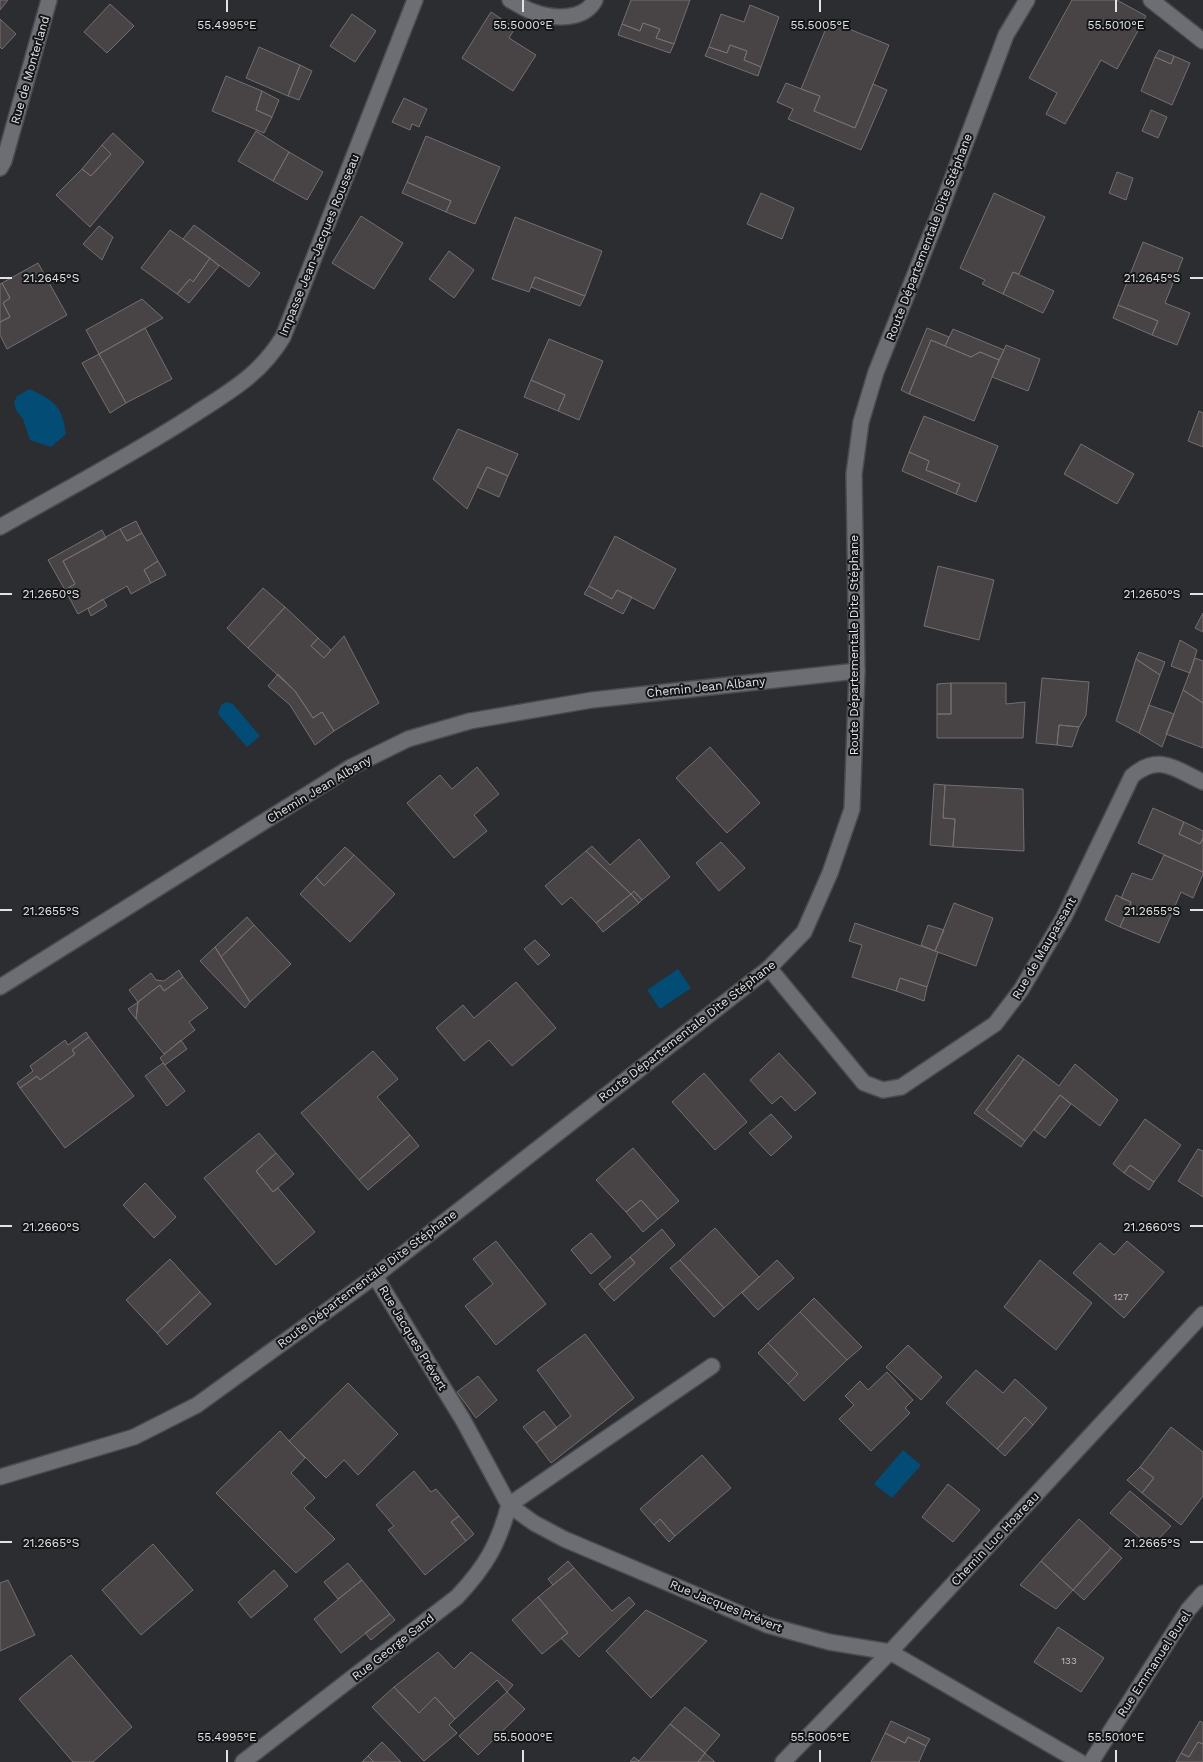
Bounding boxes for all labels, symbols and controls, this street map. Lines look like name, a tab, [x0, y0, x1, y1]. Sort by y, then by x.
street label: Rue de Monterland	[8, 14, 52, 126]
text: 55.4995°E	[197, 18, 257, 32]
text: 55.5000°E	[493, 18, 553, 32]
text: 55.5005°E	[790, 18, 850, 32]
text: 55.5010°E	[1088, 18, 1145, 32]
street label: Route Départementale Dite Stéphane	[883, 131, 975, 342]
street label: Impasse Jean-Jacques Rousseau	[276, 152, 362, 338]
text: 21.2645°S	[23, 271, 79, 285]
text: 21.2645°S	[1124, 271, 1180, 285]
street label: Route Départementale Dite Stéphane	[847, 535, 861, 755]
text: 21.2650°S	[23, 587, 79, 601]
text: 21.2650°S	[1124, 587, 1180, 601]
street label: Chemin Jean Albany	[646, 674, 767, 700]
street label: Chemin Jean Albany	[264, 752, 374, 826]
street label: Rue de Maupassant	[1009, 895, 1079, 1001]
text: 21.2655°S	[23, 904, 79, 918]
text: 21.2655°S	[1124, 904, 1180, 918]
street label: Route Départementale Dite Stéphane	[596, 958, 778, 1104]
street label: Route Départementale Dite Stéphane	[275, 1207, 459, 1351]
text: 21.2660°S	[22, 1220, 80, 1234]
text: 21.2660°S	[1123, 1220, 1181, 1234]
street label: Rue Jacques Prévert	[376, 1283, 450, 1393]
house number: 127	[1113, 1291, 1129, 1302]
street label: Chemin Luc Hoareau	[948, 1489, 1042, 1589]
text: 21.2665°S	[23, 1536, 79, 1550]
text: 21.2665°S	[1124, 1536, 1180, 1550]
street label: Rue Jacques Prévert	[668, 1577, 784, 1635]
street label: Rue Emmanuel Burel	[1115, 1608, 1194, 1719]
street label: Rue George Sand	[349, 1611, 437, 1683]
house number: 133	[1061, 1655, 1077, 1666]
text: 55.4995°E	[197, 1730, 257, 1744]
text: 55.5000°E	[493, 1730, 553, 1744]
text: 55.5005°E	[790, 1730, 850, 1744]
text: 55.5010°E	[1088, 1730, 1145, 1744]

